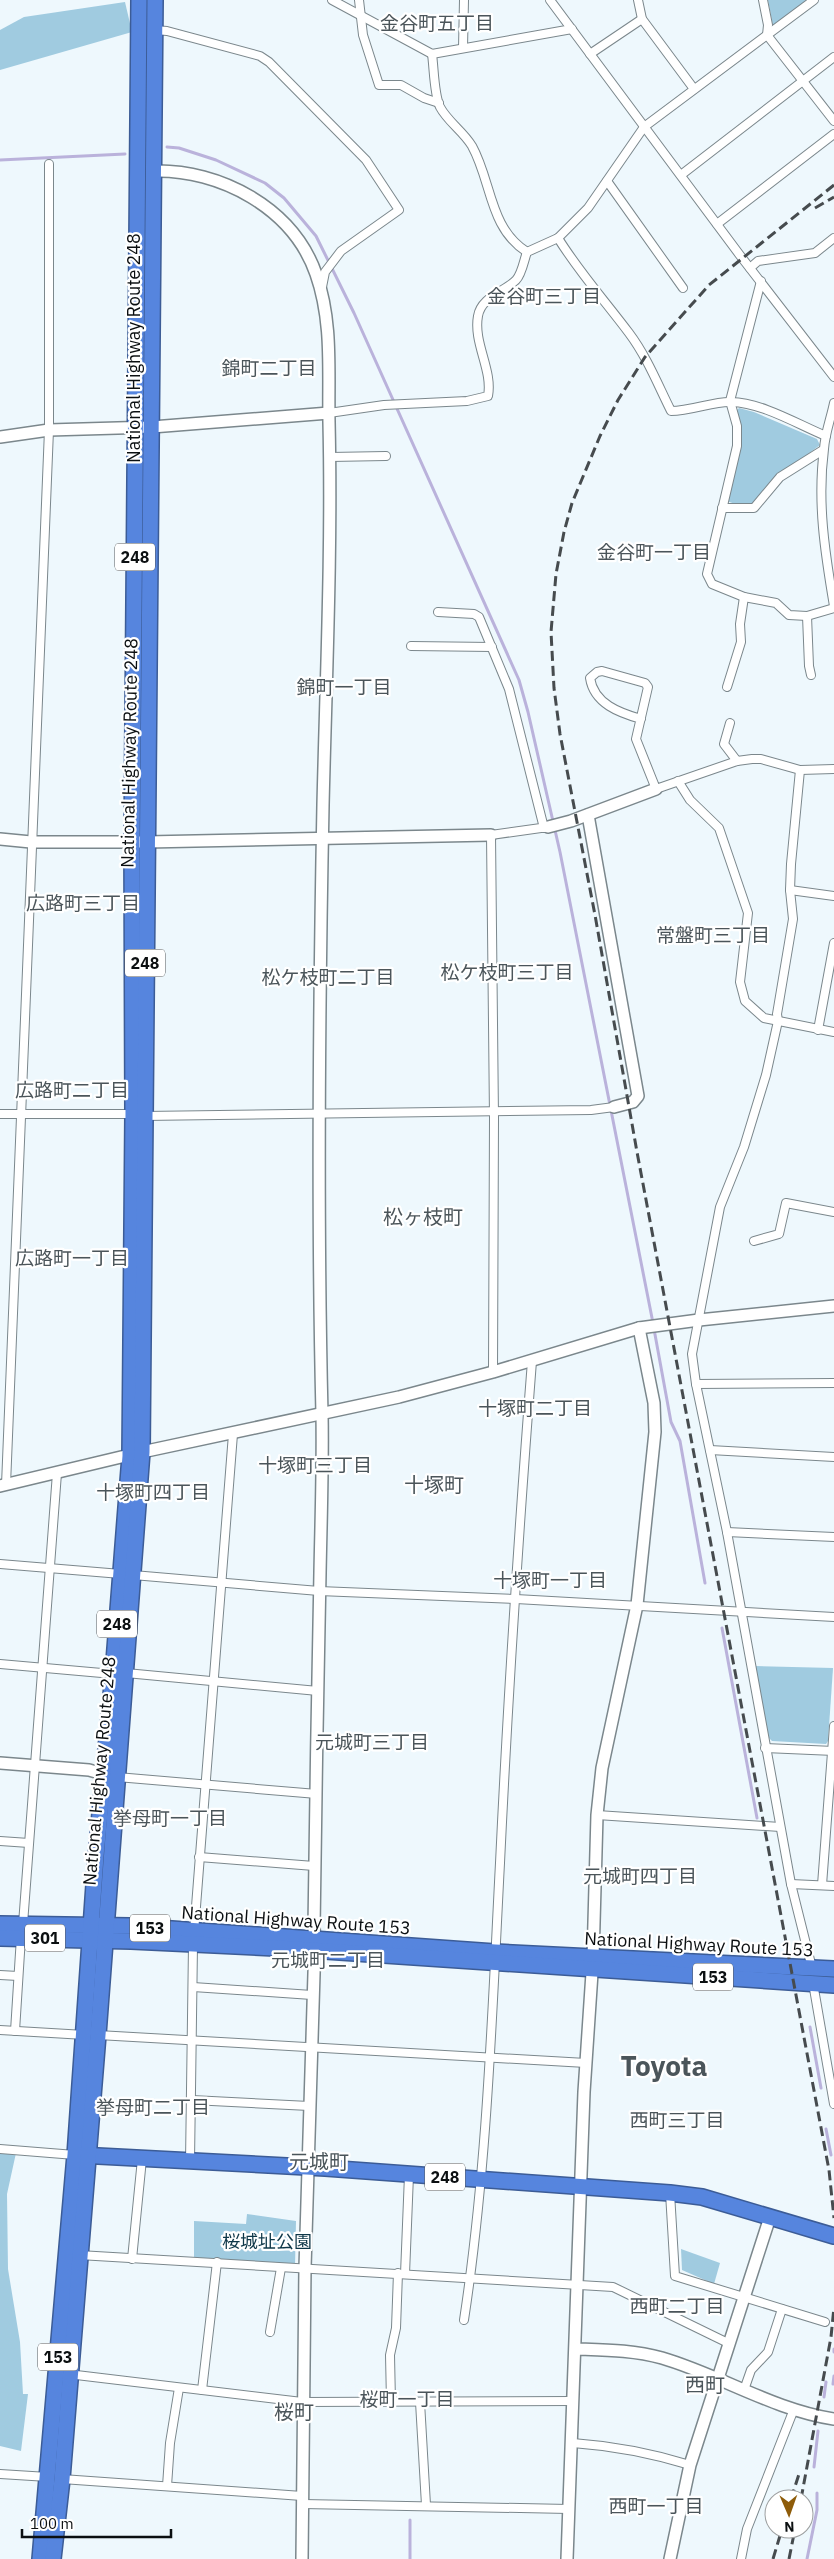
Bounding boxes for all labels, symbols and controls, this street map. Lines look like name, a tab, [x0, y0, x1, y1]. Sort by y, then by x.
district label: 金谷町五丁目	[380, 11, 494, 35]
street label: National Highway Route 248	[122, 233, 145, 463]
district label: 金谷町三丁目	[487, 284, 601, 308]
district label: 錦町二丁目	[221, 356, 317, 380]
district label: 金谷町一丁目	[597, 540, 711, 564]
road number: 248	[115, 544, 155, 570]
street label: National Highway Route 248	[115, 638, 143, 868]
district label: 錦町一丁目	[296, 675, 392, 699]
district label: 広路町三丁目	[26, 891, 140, 915]
district label: 常盤町三丁目	[656, 923, 770, 947]
road number: 248	[125, 950, 165, 976]
district label: 松ケ枝町三丁目	[440, 960, 574, 984]
district label: 松ケ枝町二丁目	[261, 965, 395, 989]
district label: 広路町二丁目	[15, 1078, 129, 1102]
district label: 松ヶ枝町	[383, 1203, 463, 1230]
district label: 広路町一丁目	[15, 1246, 129, 1270]
district label: 十塚町二丁目	[478, 1396, 592, 1420]
district label: 十塚町三丁目	[258, 1453, 372, 1477]
district label: 十塚町	[404, 1471, 464, 1498]
district label: 十塚町四丁目	[96, 1480, 210, 1504]
district label: 十塚町一丁目	[493, 1568, 607, 1592]
road number: 248	[97, 1610, 137, 1638]
street label: National Highway Route 248	[78, 1656, 120, 1886]
district label: 元城町三丁目	[315, 1730, 429, 1754]
district label: 挙母町一丁目	[113, 1806, 227, 1830]
district label: 元城町四丁目	[583, 1864, 697, 1888]
street label: National Highway Route 153	[181, 1901, 411, 1939]
road number: 153	[130, 1915, 170, 1942]
road number: 301	[25, 1925, 65, 1952]
street label: National Highway Route 153	[584, 1927, 814, 1961]
district label: 元城町二丁目	[271, 1948, 385, 1972]
road number: 153	[693, 1964, 733, 1990]
district label: Toyota	[620, 2047, 708, 2084]
district label: 挙母町二丁目	[96, 2095, 210, 2119]
district label: 西町三丁目	[629, 2108, 725, 2132]
district label: 元城町	[289, 2148, 349, 2175]
road number: 248	[425, 2164, 465, 2190]
park label: 桜城址公園	[222, 2230, 312, 2253]
district label: 西町二丁目	[629, 2294, 725, 2318]
road number: 153	[38, 2344, 78, 2370]
district label: 西町	[685, 2371, 725, 2398]
district label: 桜町一丁目	[359, 2387, 455, 2411]
district label: 桜町	[274, 2398, 314, 2425]
north arrow	[764, 2489, 814, 2539]
district label: 西町一丁目	[608, 2494, 704, 2518]
scale bar	[22, 2506, 171, 2538]
text: 100 m	[30, 2514, 74, 2533]
text: N	[784, 2518, 795, 2536]

